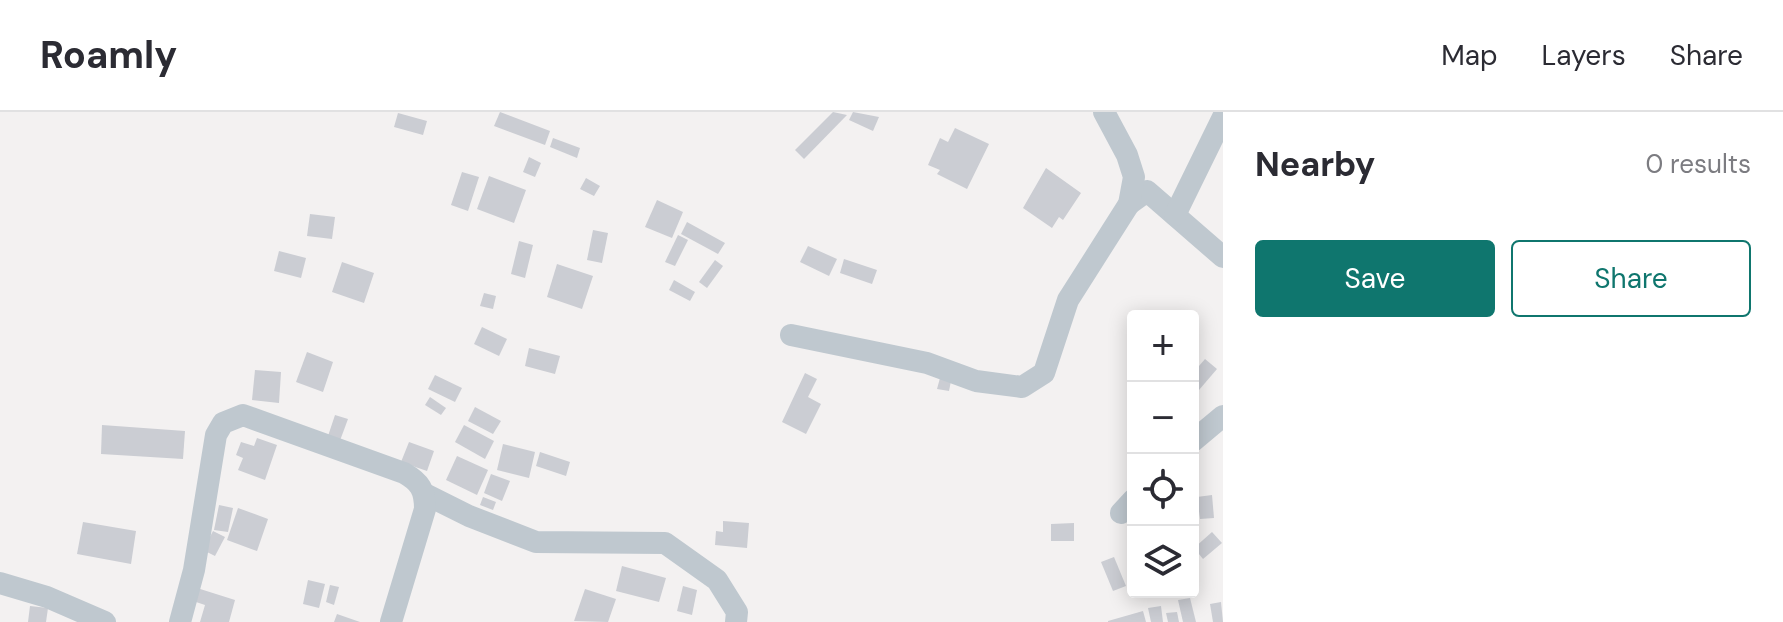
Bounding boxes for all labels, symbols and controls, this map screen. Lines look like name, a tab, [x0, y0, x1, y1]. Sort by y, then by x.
text: Roamly	[40, 30, 177, 80]
text: Map	[1441, 37, 1498, 74]
text: Layers	[1542, 37, 1626, 74]
text: Share	[1670, 37, 1743, 74]
text: Nearby	[1255, 142, 1375, 187]
text: 0 results	[1645, 147, 1751, 181]
button: Save	[1255, 240, 1495, 317]
button: Share	[1511, 240, 1751, 317]
map controls	[1127, 310, 1199, 598]
button: +	[1127, 310, 1199, 382]
button: −	[1127, 382, 1199, 454]
button: locate	[1127, 454, 1199, 526]
button: layers	[1127, 526, 1199, 598]

